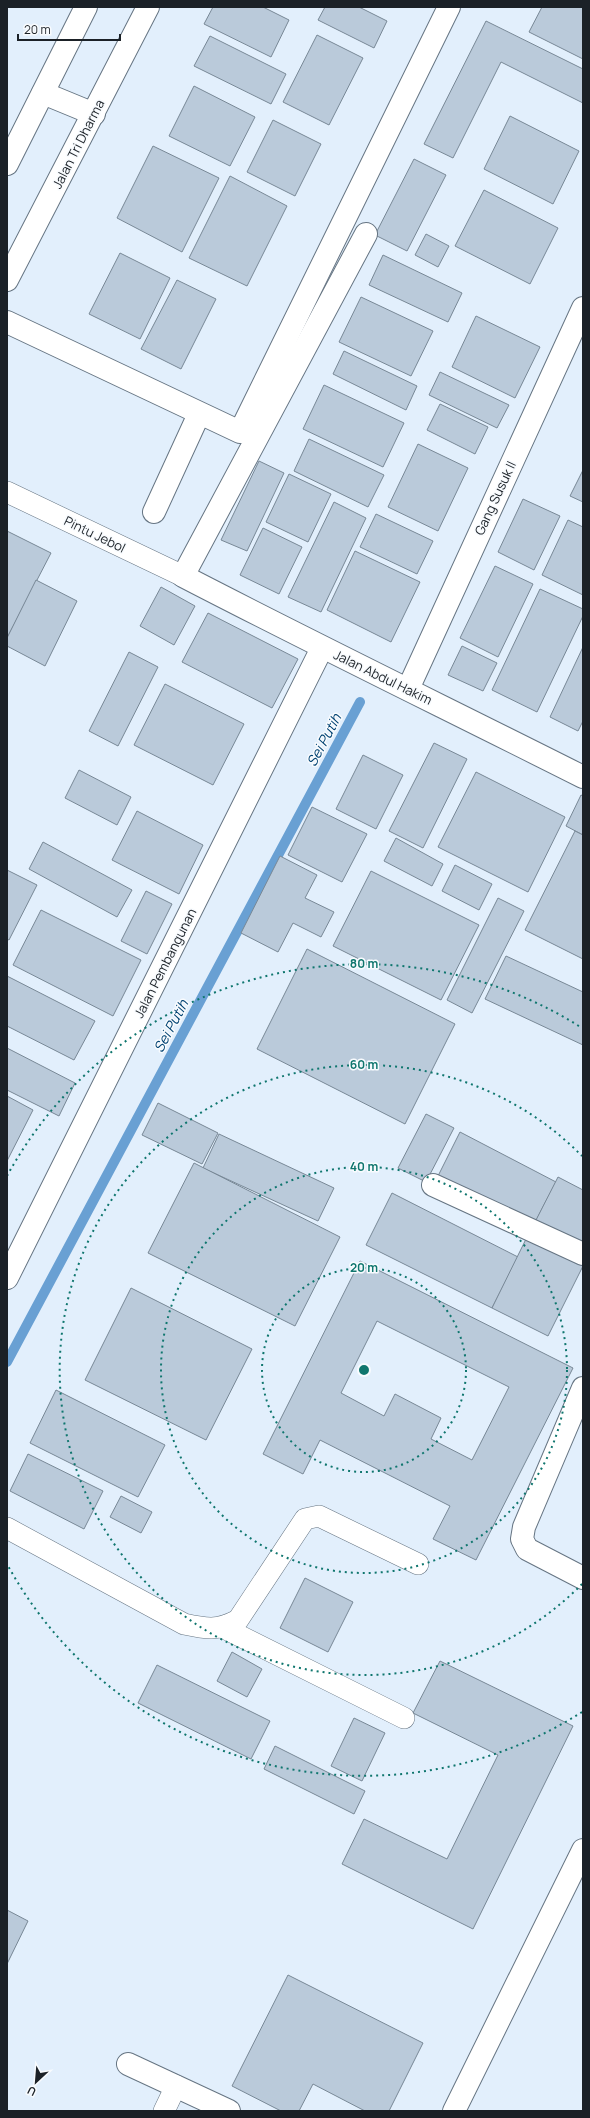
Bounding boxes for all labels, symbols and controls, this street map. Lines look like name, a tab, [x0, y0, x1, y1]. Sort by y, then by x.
scale bar	[18, 16, 120, 42]
text: 20 m	[24, 21, 51, 38]
street label: Jalan Tri Dharma	[48, 96, 108, 192]
street label: Gang Susuk II	[470, 458, 520, 538]
street label: Pintu Jebol	[61, 511, 129, 557]
street label: Jalan Abdul Hakim	[331, 645, 435, 709]
water label: Sei Putih	[302, 710, 346, 769]
street label: Jalan Pembangunan	[130, 905, 200, 1021]
text: 80 m	[350, 955, 378, 972]
water label: Sei Putih	[149, 996, 193, 1055]
text: 60 m	[350, 1056, 378, 1073]
text: 40 m	[350, 1158, 378, 1175]
text: 20 m	[350, 1259, 378, 1276]
centre of rings	[357, 1363, 371, 1377]
north arrow	[16, 2062, 56, 2102]
text: U	[24, 2083, 38, 2100]

